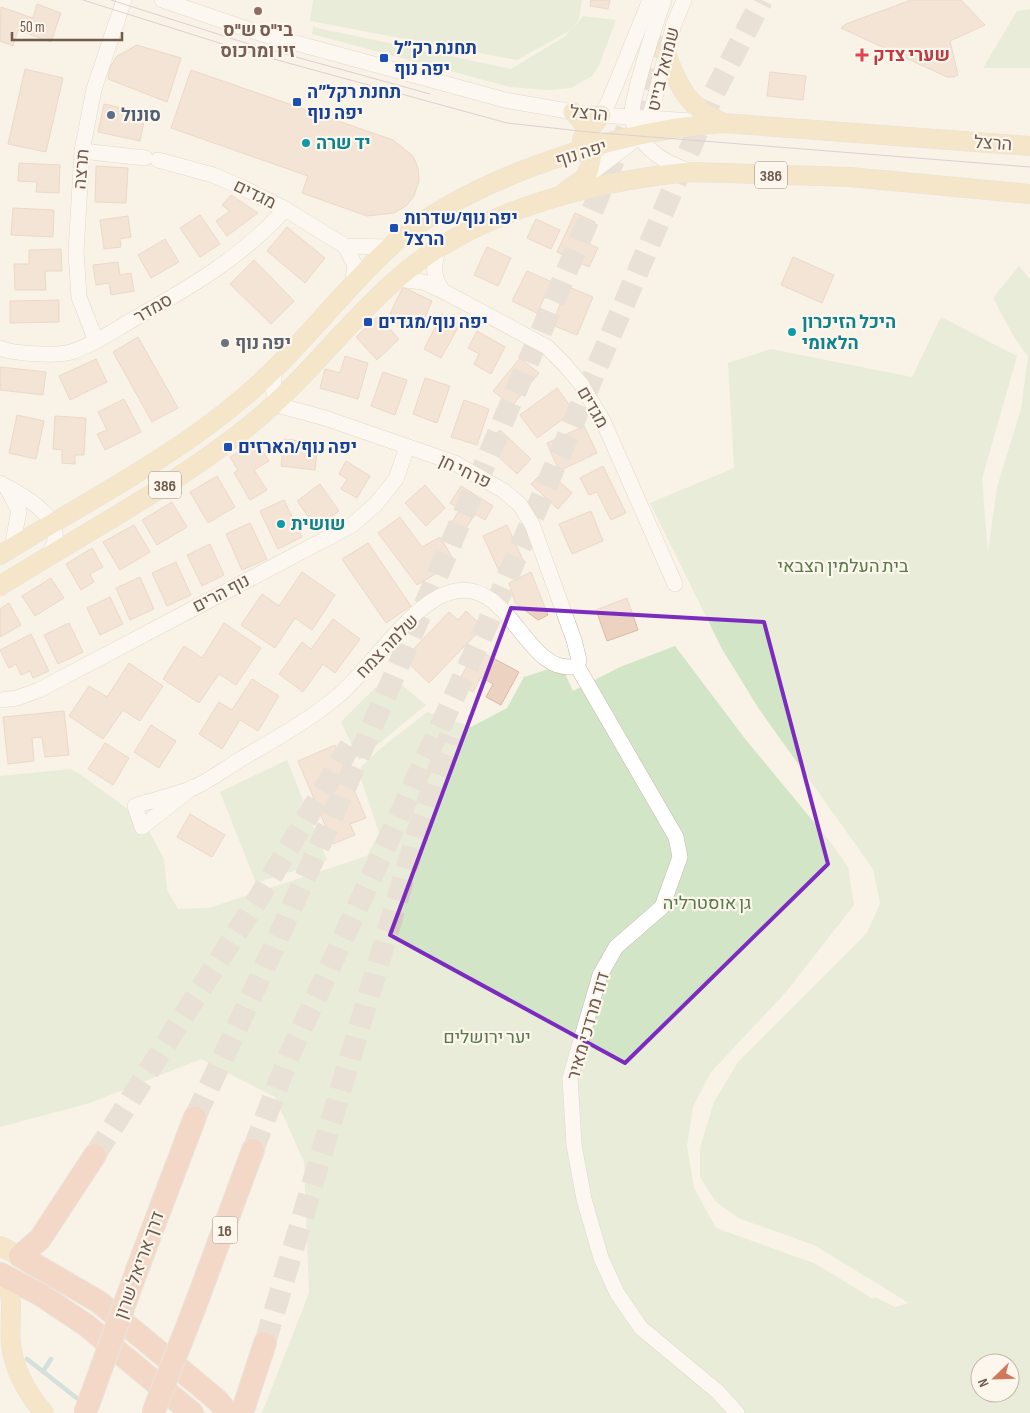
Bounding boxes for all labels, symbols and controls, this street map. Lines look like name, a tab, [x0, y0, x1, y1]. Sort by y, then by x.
marker: בי"ס ש"ס זיו ומרכוס	[252, 5, 264, 17]
scale bar	[12, 10, 122, 42]
text: 50 m	[20, 18, 45, 37]
place label: בי"ס ש"ס זיו ומרכוס	[220, 20, 296, 62]
street label: שמואל בייט	[643, 25, 684, 113]
place label: תחנת רק״ל יפה נוף	[394, 38, 477, 80]
place label: שערי צדק	[873, 45, 950, 66]
marker: שערי צדק	[855, 48, 869, 62]
marker: תחנת רק״ל יפה נוף	[378, 52, 390, 64]
place label: תחנת רקל״ה יפה נוף	[307, 82, 401, 124]
marker: תחנת רקל״ה יפה נוף	[291, 96, 303, 108]
street label: הרצל	[569, 101, 609, 126]
place label: סונול	[121, 105, 161, 126]
marker: סונול	[105, 109, 117, 121]
street label: הרצל	[973, 132, 1013, 155]
place label: יד שרה	[316, 133, 371, 154]
street label: יפה נוף	[553, 136, 609, 171]
marker: יד שרה	[300, 137, 312, 149]
street label: תרצה	[69, 148, 94, 190]
road number: 386	[755, 162, 787, 188]
street label: מגדים	[230, 175, 279, 214]
place label: יפה נוף/שדרות הרצל	[404, 208, 518, 250]
marker: יפה נוף/שדרות הרצל	[388, 222, 400, 234]
street label: סמדר	[130, 289, 176, 328]
place label: יפה נוף/מגדים	[378, 312, 488, 333]
place label: היכל הזיכרון הלאומי	[802, 312, 896, 354]
marker: יפה נוף/מגדים	[362, 316, 374, 328]
marker: היכל הזיכרון הלאומי	[786, 326, 798, 338]
place label: יפה נוף	[235, 333, 291, 354]
marker: יפה נוף	[219, 337, 231, 349]
street label: מגדים	[572, 383, 613, 432]
place label: יפה נוף/הארזים	[238, 437, 357, 458]
marker: יפה נוף/הארזים	[222, 441, 234, 453]
street label: פרחי חן	[435, 450, 494, 493]
road number: 386	[149, 472, 181, 498]
place label: שושית	[291, 514, 345, 535]
marker: שושית	[275, 518, 287, 530]
park label: בית העלמין הצבאי	[777, 556, 909, 577]
street label: נוף הרים	[189, 570, 253, 617]
street label: שלמה צמח	[352, 610, 423, 683]
park label: גן אוסטרליה	[663, 893, 751, 914]
street label: דוד מרדכי מאיר	[563, 970, 614, 1083]
park label: יער ירושלים	[443, 1027, 531, 1048]
street label: דרך אריאל שרון	[110, 1208, 169, 1322]
road number: 16	[212, 1216, 238, 1244]
north arrow	[970, 1353, 1020, 1403]
text: N	[974, 1376, 993, 1390]

